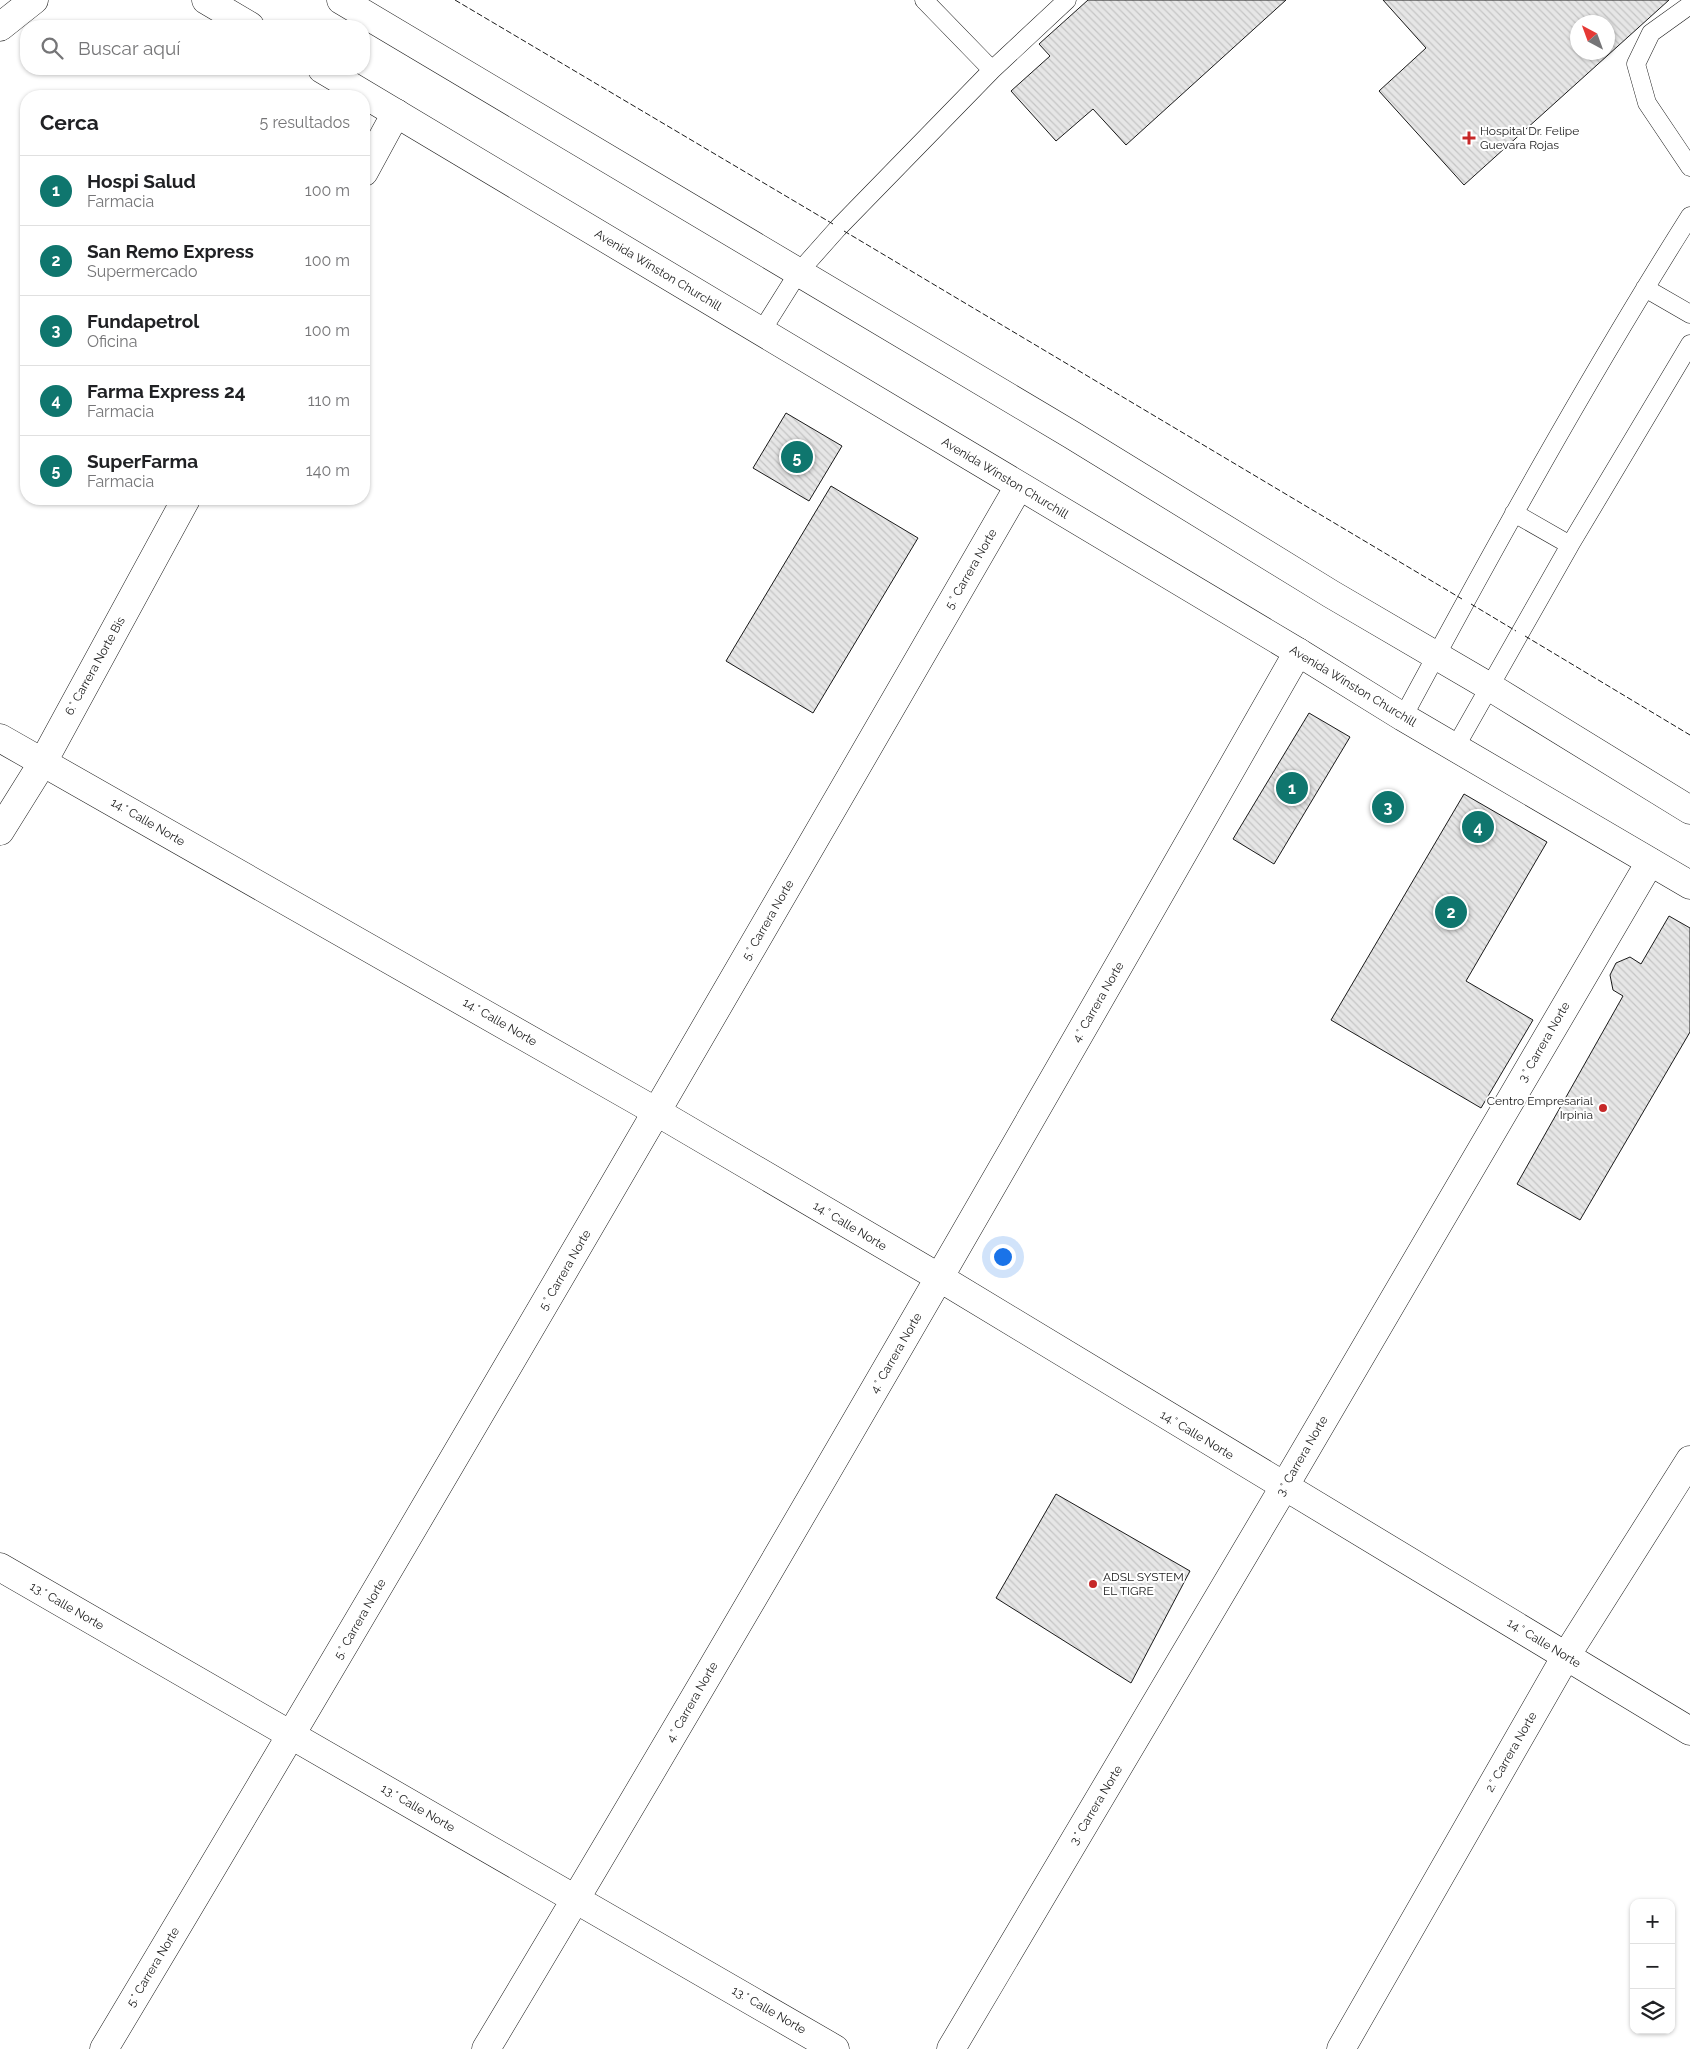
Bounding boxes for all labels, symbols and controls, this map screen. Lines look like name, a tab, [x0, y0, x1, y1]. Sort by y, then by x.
north arrow	[1570, 15, 1615, 60]
search box	[20, 20, 370, 75]
icon: search	[38, 34, 66, 62]
text: Buscar aquí	[78, 37, 180, 59]
text: Cerca	[40, 110, 99, 135]
text: 5 resultados	[260, 113, 350, 132]
place label: Hospital Dr. Felipe Guevara Rojas	[1480, 124, 1579, 152]
marker: Hospital Dr. Felipe Guevara Rojas	[1462, 131, 1476, 145]
text: Hospi Salud	[87, 170, 196, 192]
text: 1	[52, 181, 60, 200]
text: 100 m	[305, 181, 350, 200]
text: Farmacia	[87, 192, 154, 211]
street label: Avenida Winston Churchill	[592, 227, 725, 314]
text: San Remo Express	[87, 240, 254, 262]
text: 2	[51, 251, 61, 270]
text: 100 m	[305, 251, 350, 270]
text: Supermercado	[87, 262, 198, 281]
text: Fundapetrol	[87, 310, 199, 332]
text: 3	[52, 321, 60, 340]
text: 100 m	[305, 321, 350, 340]
text: Oficina	[87, 332, 137, 351]
text: Farma Express 24	[87, 380, 246, 402]
text: 4	[51, 391, 61, 410]
text: 110 m	[308, 391, 350, 410]
text: Farmacia	[87, 402, 154, 421]
street label: Avenida Winston Churchill	[939, 435, 1072, 522]
pin: 5	[781, 438, 813, 476]
text: SuperFarma	[87, 450, 198, 472]
text: 5	[52, 461, 60, 480]
text: 140 m	[306, 461, 350, 480]
text: Farmacia	[87, 472, 154, 491]
street label: 5.° Carrera Norte	[942, 526, 1000, 612]
street label: 6.° Carrera Norte Bis	[62, 614, 128, 718]
street label: Avenida Winston Churchill	[1287, 643, 1420, 730]
pin: 1	[1276, 769, 1308, 807]
pin: 3	[1372, 788, 1404, 826]
street label: 14.° Calle Norte	[109, 795, 187, 849]
pin: 4	[1462, 808, 1494, 846]
street label: 5.° Carrera Norte	[739, 877, 797, 963]
pin: 2	[1435, 893, 1467, 931]
street label: 4.° Carrera Norte	[1069, 959, 1127, 1045]
street label: 14.° Calle Norte	[461, 995, 539, 1049]
street label: 3.° Carrera Norte	[1515, 999, 1573, 1085]
place label: Centro Empresarial Irpinia	[1487, 1094, 1594, 1122]
marker: Centro Empresarial Irpinia	[1597, 1102, 1609, 1114]
street label: 14.° Calle Norte	[811, 1199, 889, 1253]
street label: 5.° Carrera Norte	[536, 1227, 594, 1313]
your location	[990, 1244, 1016, 1270]
street label: 4.° Carrera Norte	[867, 1310, 925, 1396]
street label: 14.° Calle Norte	[1158, 1408, 1236, 1462]
street label: 3.° Carrera Norte	[1273, 1413, 1331, 1499]
place label: ADSL SYSTEM EL TIGRE	[1103, 1570, 1184, 1598]
street label: 5.° Carrera Norte	[331, 1576, 389, 1662]
marker: ADSL SYSTEM EL TIGRE	[1087, 1578, 1099, 1590]
street label: 13.° Calle Norte	[28, 1579, 106, 1633]
street label: 14.° Calle Norte	[1505, 1616, 1583, 1670]
street label: 4.° Carrera Norte	[663, 1659, 721, 1745]
street label: 2.° Carrera Norte	[1482, 1709, 1540, 1795]
street label: 3.° Carrera Norte	[1067, 1763, 1125, 1847]
street label: 13.° Calle Norte	[379, 1781, 457, 1835]
map controls	[1630, 1899, 1675, 2034]
button: +	[1630, 1899, 1675, 1944]
street label: 5.° Carrera Norte	[124, 1925, 182, 2009]
button: −	[1630, 1944, 1675, 1989]
street label: 13.° Calle Norte	[730, 1983, 808, 2037]
button: layers	[1630, 1989, 1675, 2034]

